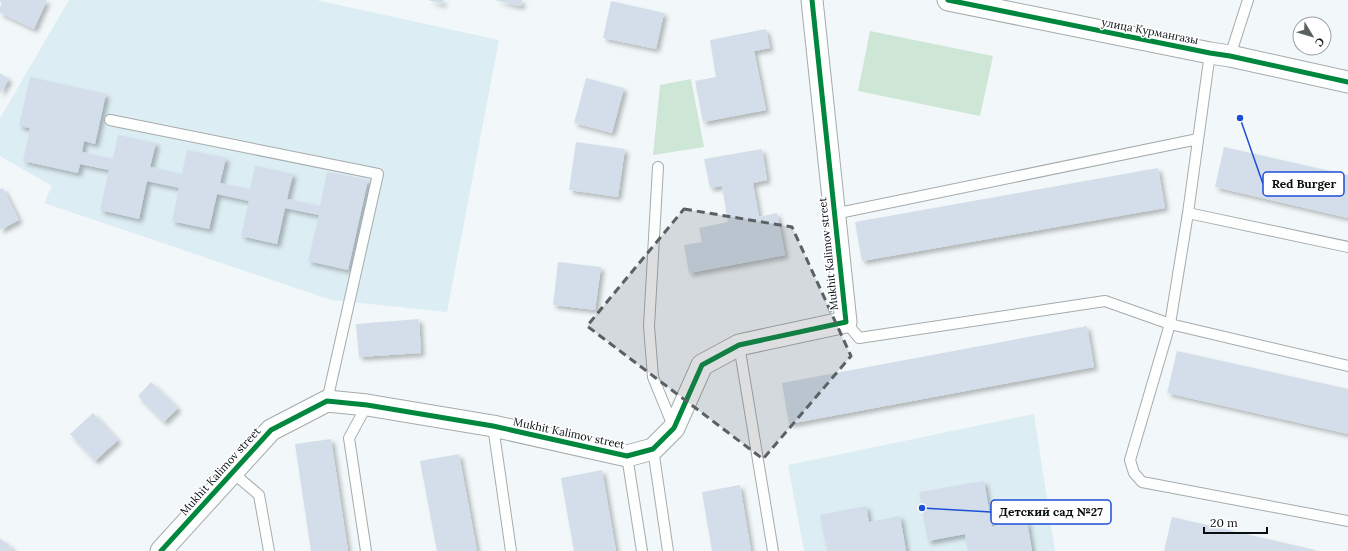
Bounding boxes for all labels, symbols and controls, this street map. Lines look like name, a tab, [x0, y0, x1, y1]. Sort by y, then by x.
street label: улица Курмангазы	[1100, 15, 1200, 47]
north arrow	[1292, 16, 1332, 56]
text: С	[1312, 35, 1328, 50]
callout: Red Burger	[1263, 172, 1344, 196]
text: Red Burger	[1272, 176, 1337, 191]
street label: Mukhit Kalimov street	[815, 196, 841, 311]
street label: Mukhit Kalimov street	[512, 414, 627, 452]
street label: Mukhit Kalimov street	[177, 424, 264, 518]
callout: Детский сад №27	[991, 500, 1111, 524]
text: Детский сад №27	[999, 504, 1103, 519]
scale bar	[1204, 509, 1267, 535]
text: 20 m	[1210, 515, 1238, 530]

